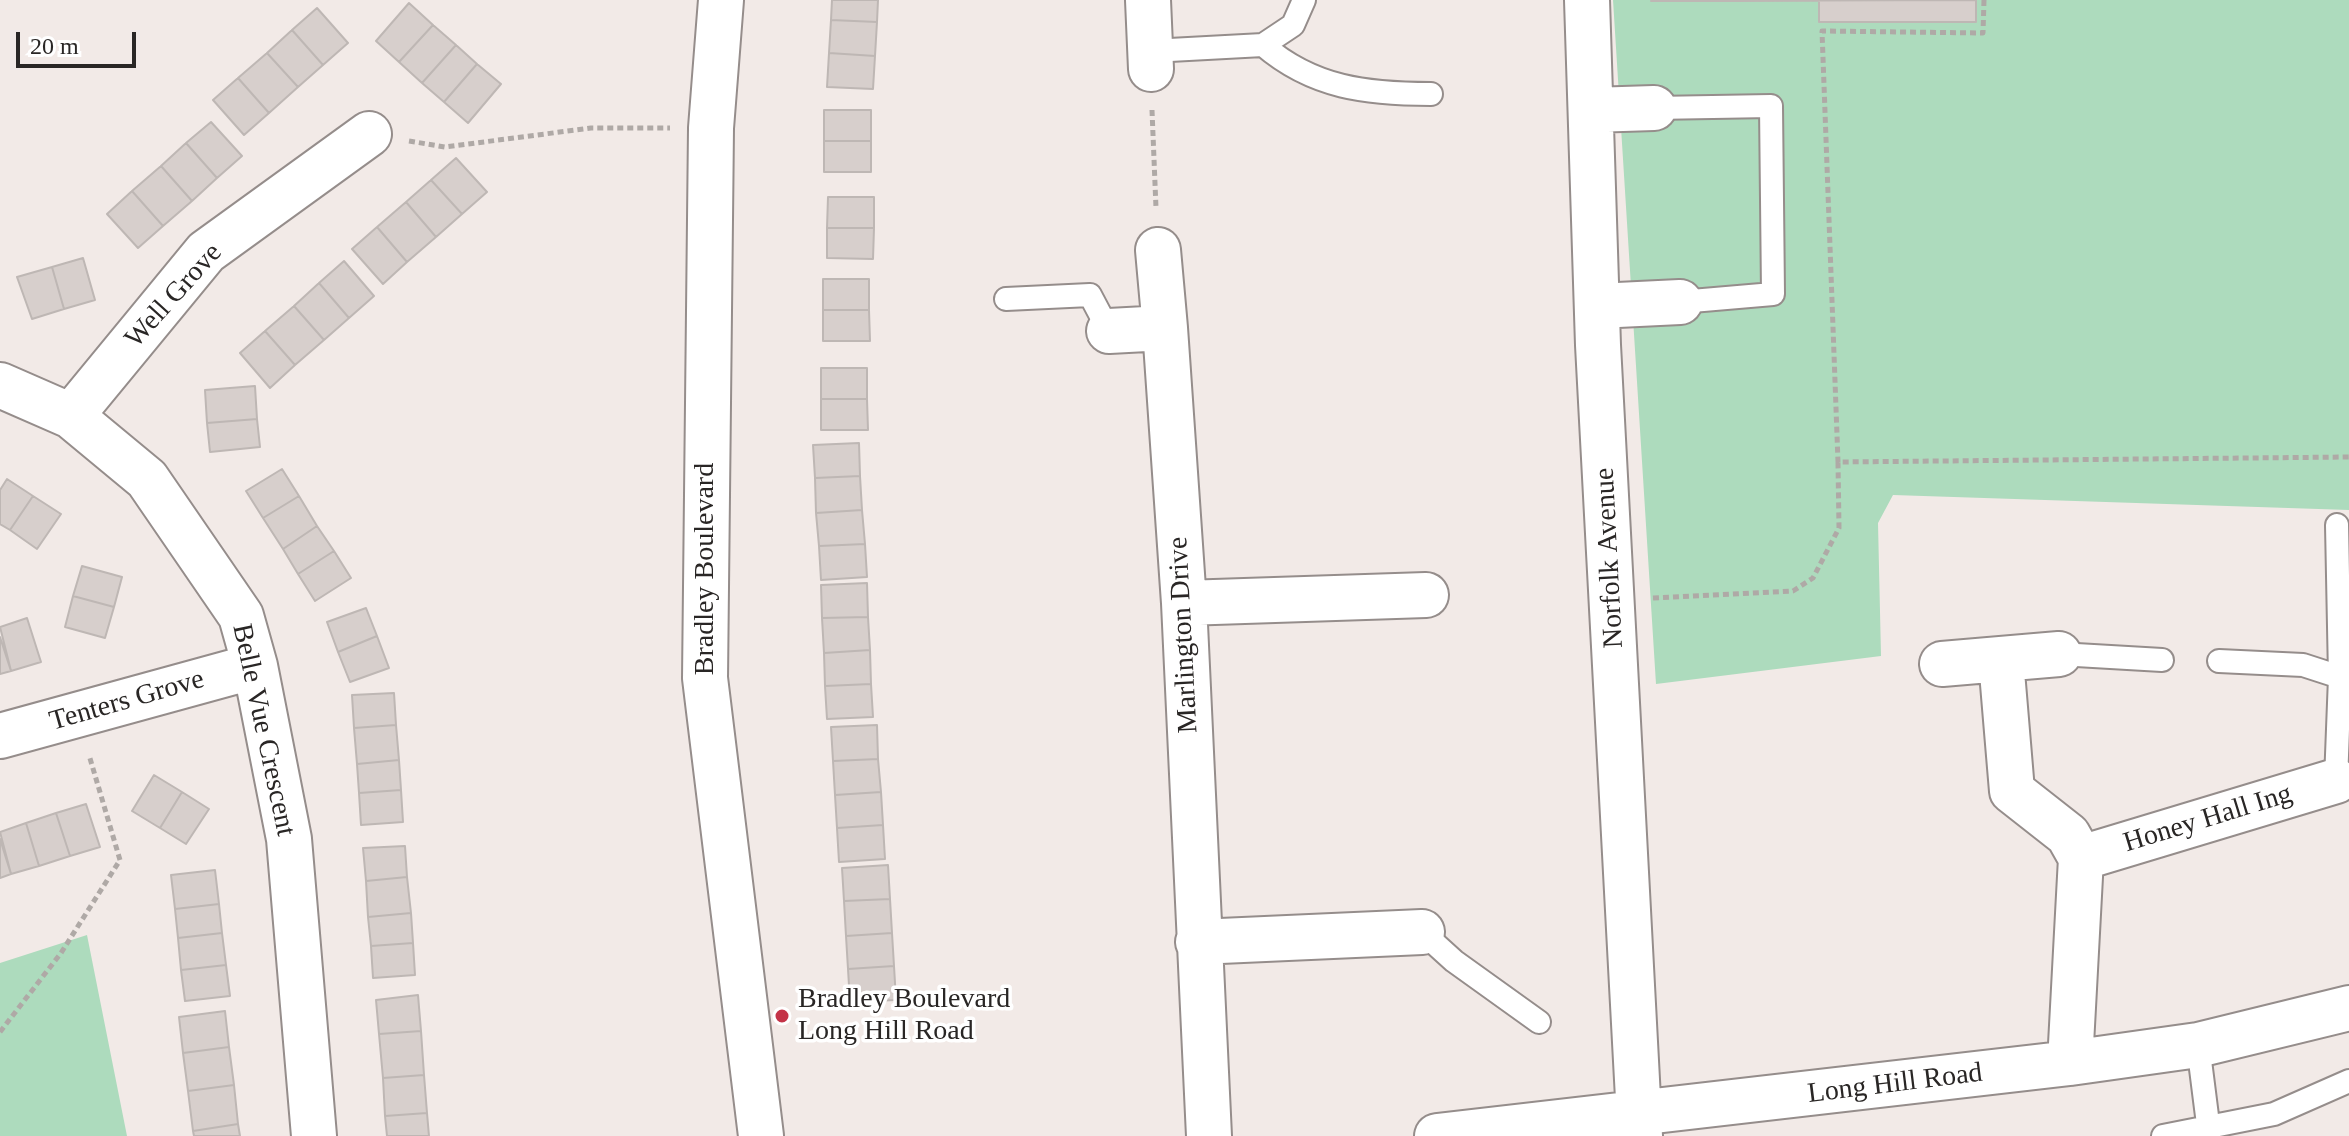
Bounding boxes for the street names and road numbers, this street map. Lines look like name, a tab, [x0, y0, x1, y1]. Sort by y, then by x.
street label: Well Grove	[118, 237, 230, 355]
street label: Bradley Boulevard	[689, 463, 723, 675]
street label: Norfolk Avenue	[1588, 467, 1632, 649]
street label: Marlington Drive	[1162, 536, 1206, 734]
street label: Belle Vue Crescent	[224, 621, 302, 839]
street label: Tenters Grove	[46, 663, 208, 739]
street label: Honey Hall Ing	[2120, 777, 2296, 861]
street label: Long Hill Road	[1806, 1057, 1984, 1111]

